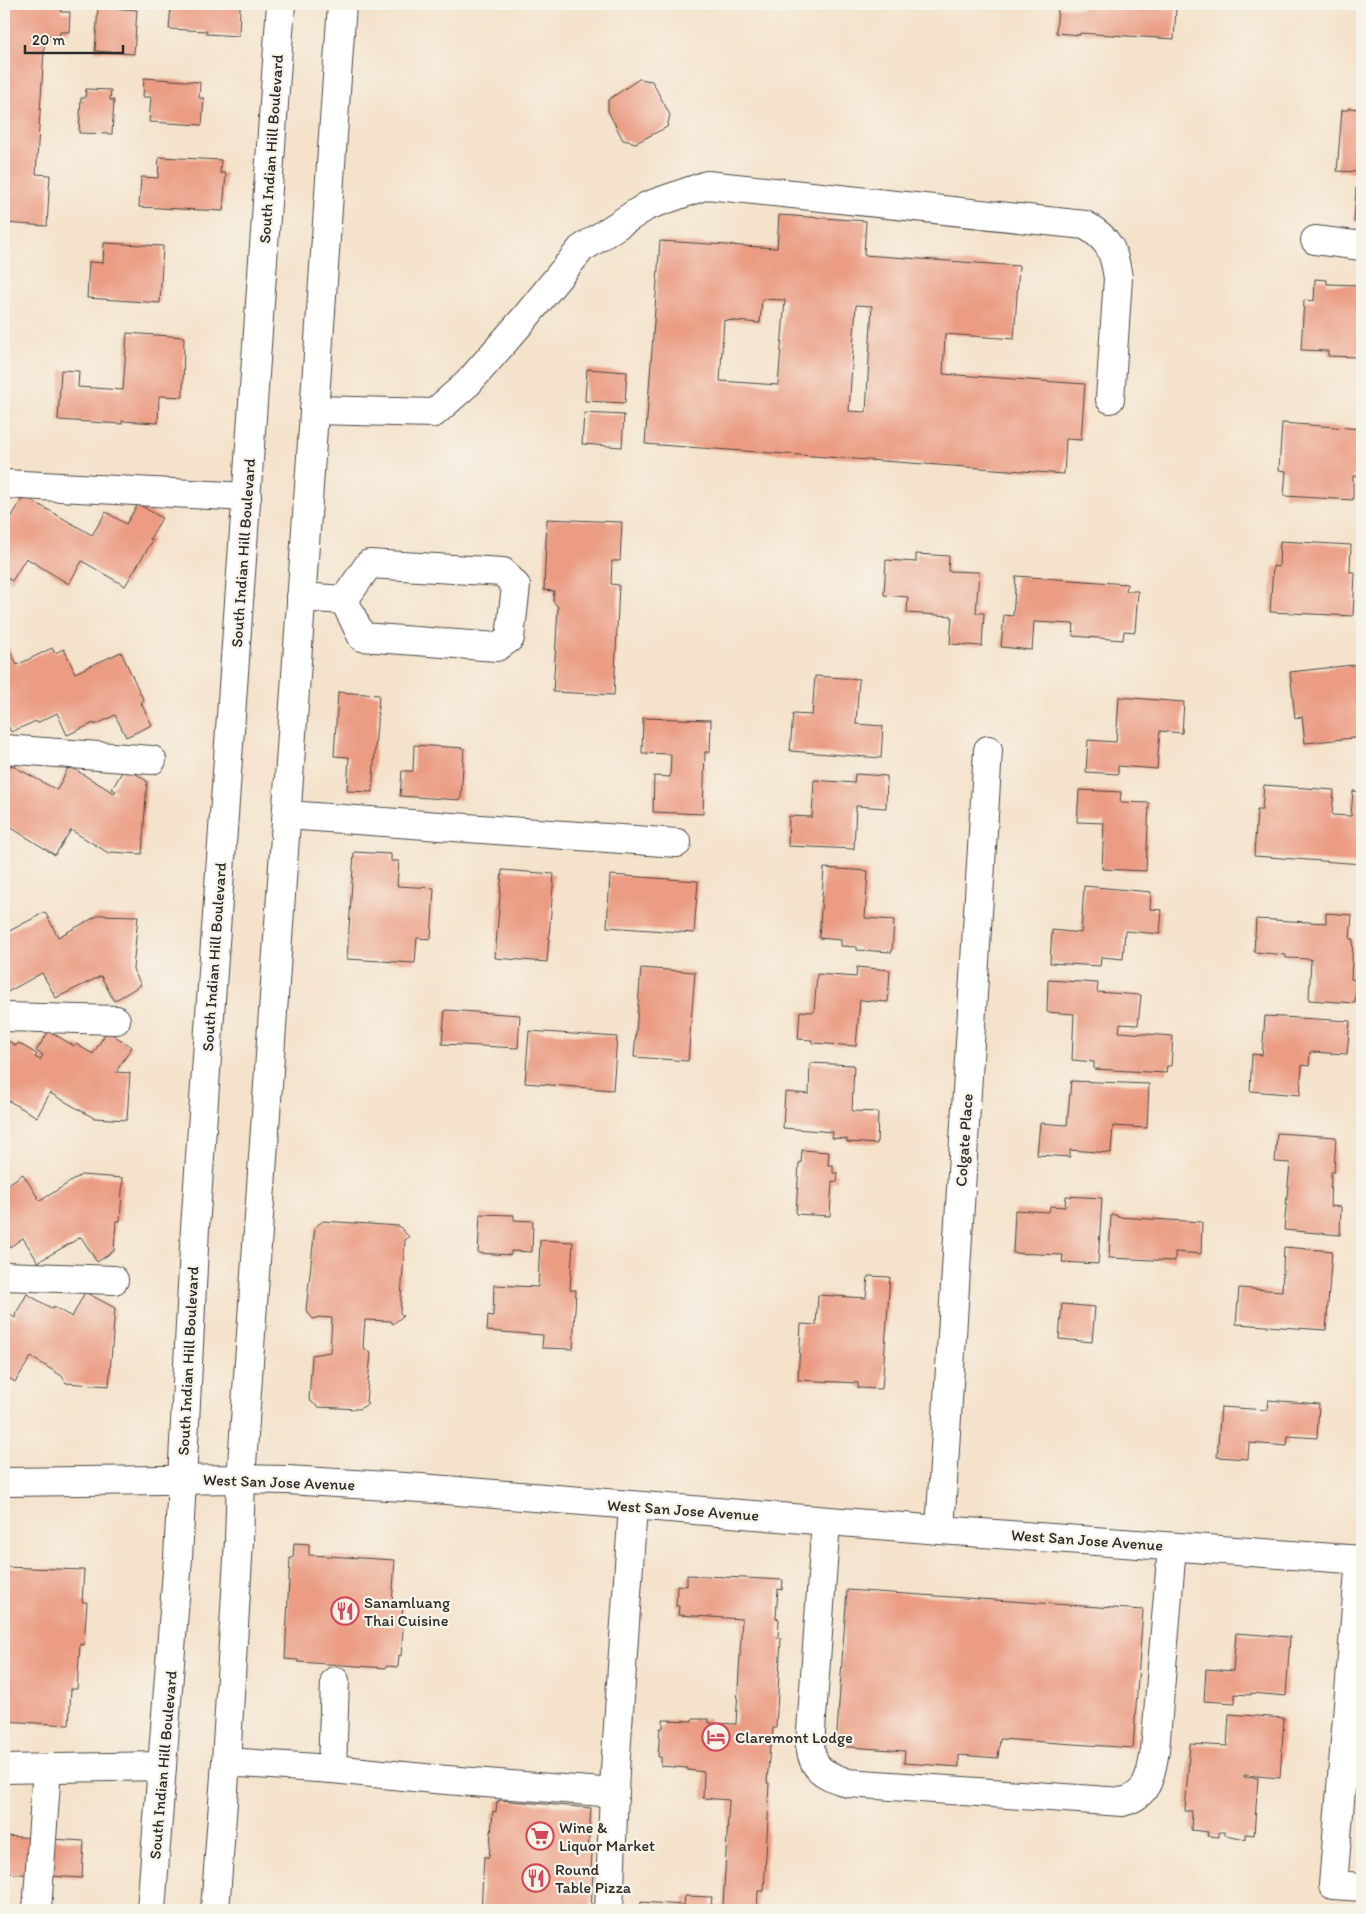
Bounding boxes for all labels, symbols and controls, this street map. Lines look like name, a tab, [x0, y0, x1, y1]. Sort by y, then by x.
scale bar	[25, 22, 122, 54]
text: 20 m	[32, 31, 66, 49]
street label: South Indian Hill Boulevard	[255, 53, 287, 244]
street label: South Indian Hill Boulevard	[227, 457, 259, 648]
street label: South Indian Hill Boulevard	[198, 861, 230, 1052]
street label: Colgate Place	[951, 1093, 977, 1187]
street label: South Indian Hill Boulevard	[174, 1265, 202, 1456]
street label: West San Jose Avenue	[203, 1470, 355, 1494]
street label: West San Jose Avenue	[606, 1495, 760, 1525]
street label: West San Jose Avenue	[1010, 1525, 1164, 1555]
place label: Sanamluang Thai Cuisine	[364, 1593, 451, 1630]
restaurant icon: Sanamluang Thai Cuisine	[330, 1596, 360, 1626]
street label: South Indian Hill Boulevard	[145, 1669, 181, 1860]
hotel icon: Claremont Lodge	[701, 1722, 731, 1752]
place label: Claremont Lodge	[735, 1728, 853, 1747]
place label: Wine & Liquor Market	[559, 1818, 655, 1855]
supermarket icon: Wine & Liquor Market	[525, 1821, 555, 1851]
place label: Round Table Pizza	[555, 1860, 632, 1897]
restaurant icon: Round Table Pizza	[521, 1863, 551, 1893]

